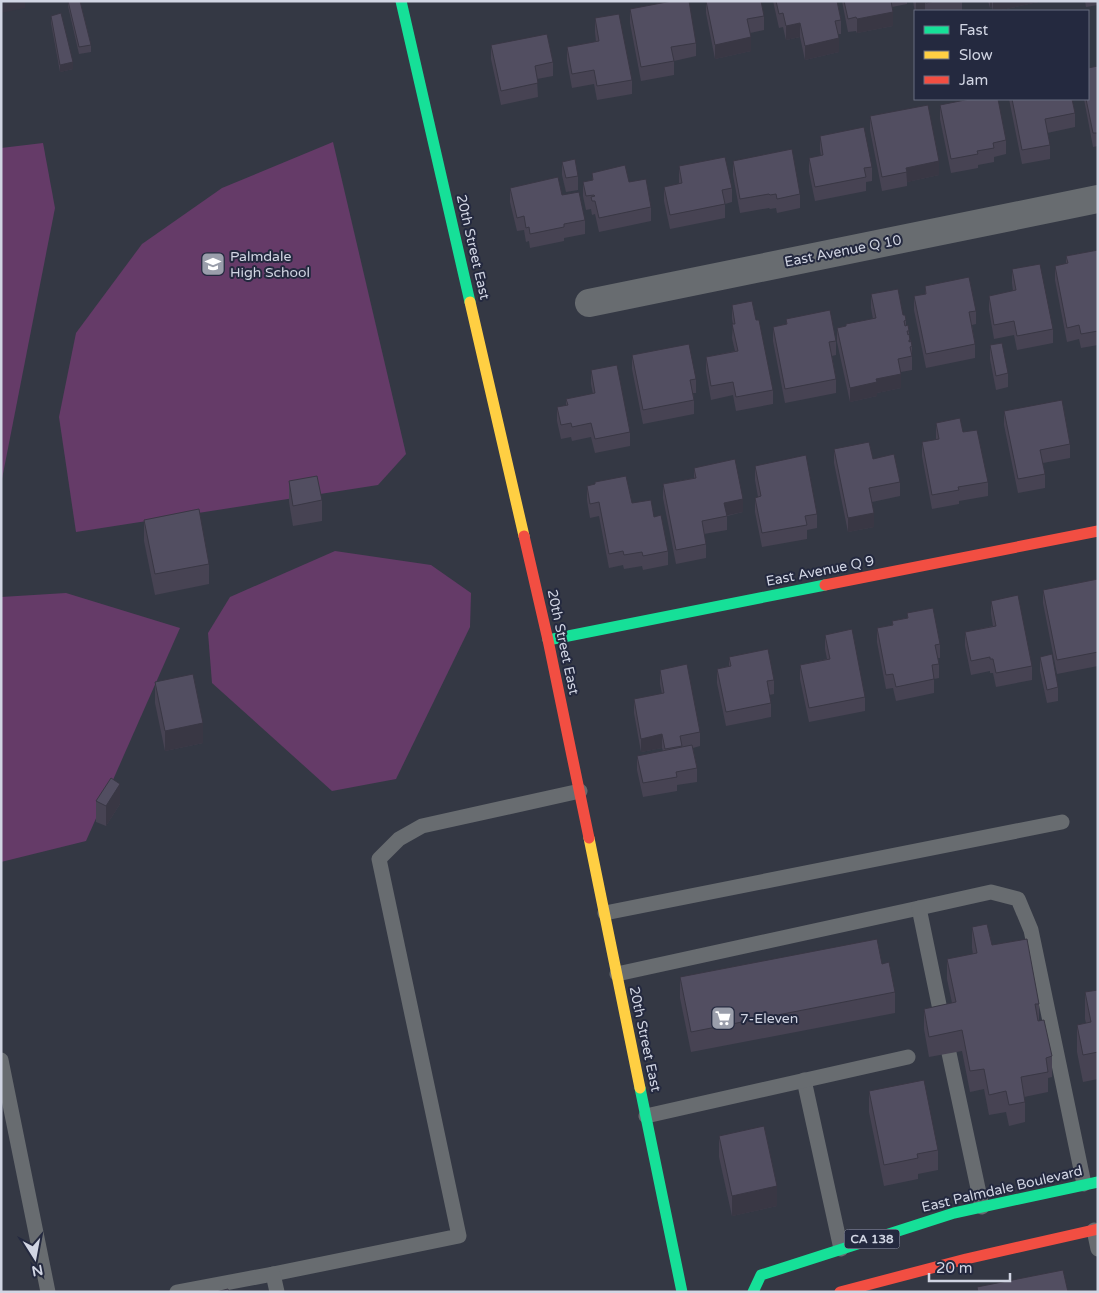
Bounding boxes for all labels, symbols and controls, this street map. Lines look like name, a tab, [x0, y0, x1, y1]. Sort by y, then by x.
legend	[914, 10, 1089, 100]
text: Fast	[959, 21, 989, 39]
text: Slow	[959, 46, 993, 64]
text: Jam	[959, 71, 988, 89]
street label: 20th Street East	[453, 193, 494, 302]
street label: East Avenue Q 10	[783, 231, 903, 271]
place label: Palmdale High School	[230, 248, 310, 281]
school or university icon: Palmdale High School	[200, 251, 226, 277]
street label: East Avenue Q 9	[764, 552, 876, 590]
street label: 20th Street East	[544, 588, 583, 697]
street label: 20th Street East	[626, 985, 665, 1094]
supermarket icon: 7-Eleven	[710, 1005, 736, 1031]
place label: 7-Eleven	[740, 1010, 798, 1027]
street label: East Palmdale Boulevard	[920, 1162, 1084, 1216]
road number: CA 138	[844, 1230, 900, 1248]
north arrow	[10, 1233, 60, 1283]
scale bar	[929, 1250, 1010, 1282]
text: 20 m	[936, 1259, 973, 1277]
text: N	[30, 1261, 45, 1280]

